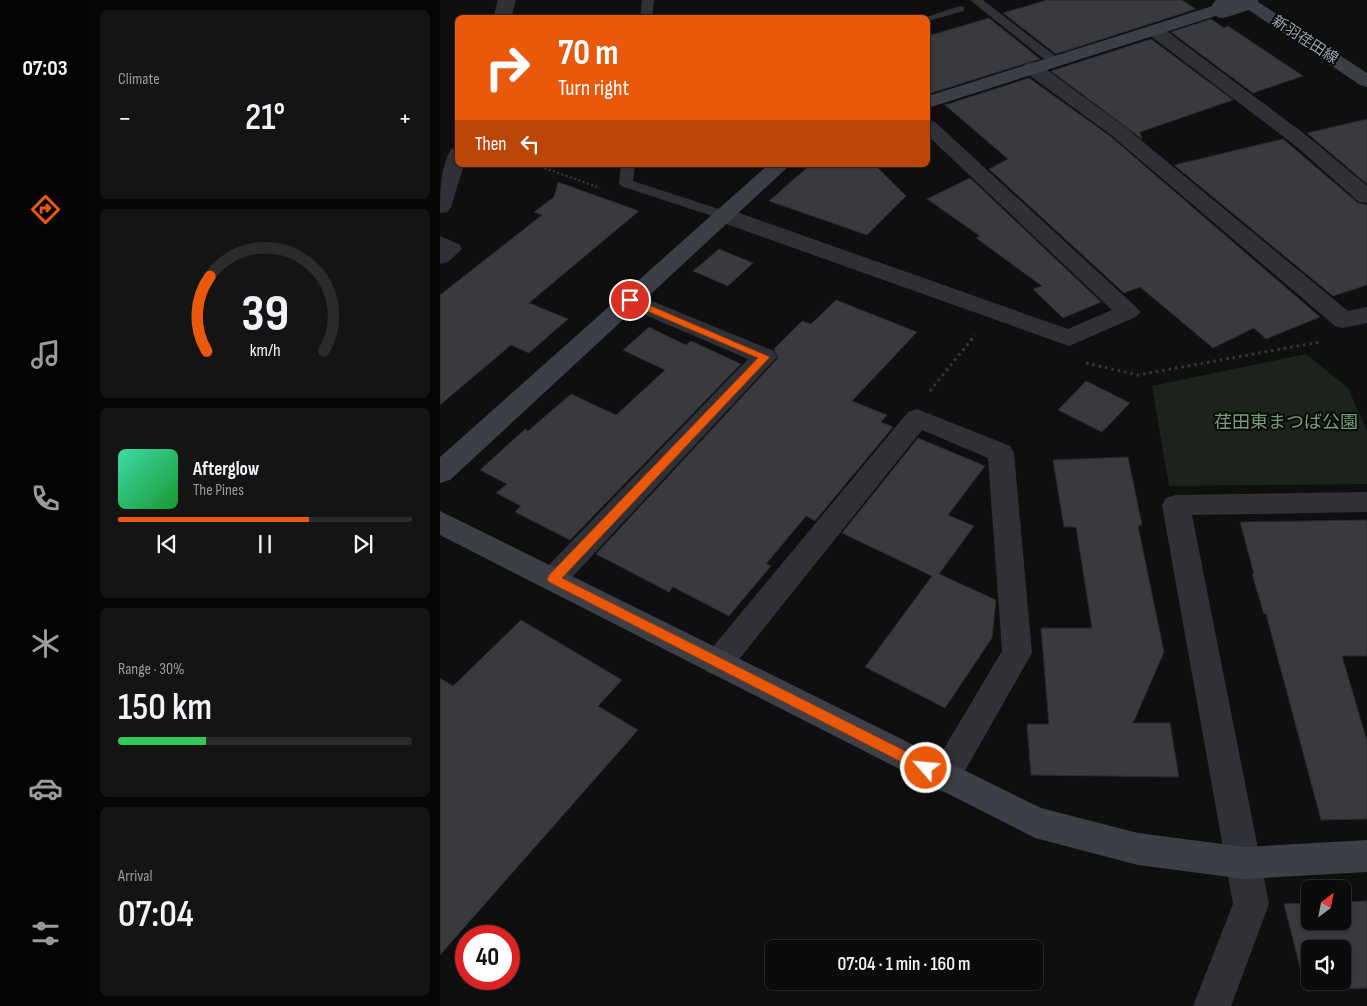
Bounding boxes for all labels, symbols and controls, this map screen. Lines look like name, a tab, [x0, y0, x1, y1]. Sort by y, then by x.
street label: 新羽荏田線	[1268, 12, 1342, 68]
text: 70 m	[558, 32, 618, 75]
icon: right	[475, 35, 540, 100]
text: 07:03	[22, 55, 68, 82]
text: Climate	[118, 70, 160, 89]
text: Turn right	[558, 75, 629, 102]
text: 21°	[245, 95, 285, 140]
text: −	[118, 102, 132, 135]
text: +	[398, 102, 412, 135]
icon: left	[516, 130, 544, 158]
text: Then	[475, 133, 506, 156]
icon: directions	[28, 192, 63, 227]
pin	[609, 279, 651, 321]
text: 39	[241, 283, 289, 346]
icon: arrive	[616, 286, 644, 314]
icon: music	[28, 337, 63, 372]
text: km/h	[250, 340, 280, 361]
park label: 荏田東まつば公園	[1214, 412, 1358, 433]
text: Afterglow	[193, 458, 259, 481]
icon: phone	[28, 481, 63, 516]
text: The Pines	[193, 481, 244, 500]
icon: previous	[153, 530, 181, 558]
icon: pause	[251, 530, 279, 558]
icon: next	[349, 530, 377, 558]
icon: climate	[28, 626, 63, 661]
text: Range · 30%	[118, 660, 185, 679]
text: 150 km	[118, 685, 212, 730]
position arrow	[899, 741, 951, 793]
icon: car	[28, 771, 63, 806]
text: Arrival	[118, 867, 152, 886]
north arrow	[1301, 880, 1351, 930]
map controls	[1301, 880, 1351, 990]
text: 07:04	[118, 892, 194, 937]
icon: filters	[28, 916, 63, 951]
speed limit sign: 40	[455, 925, 520, 990]
button: sound	[1301, 940, 1351, 990]
text: 07:04 · 1 min · 160 m	[838, 953, 970, 976]

